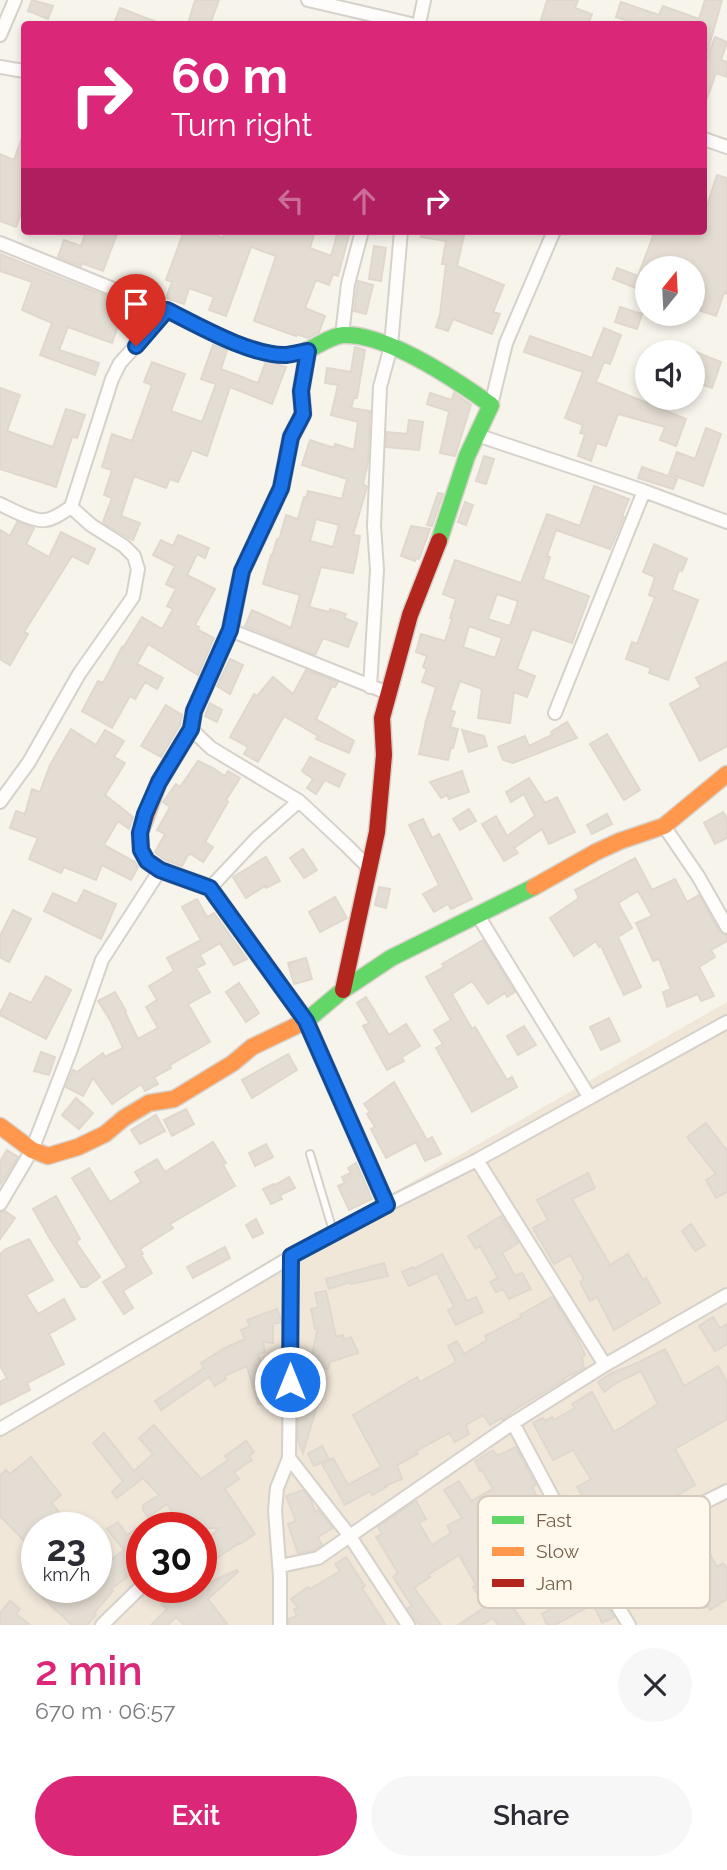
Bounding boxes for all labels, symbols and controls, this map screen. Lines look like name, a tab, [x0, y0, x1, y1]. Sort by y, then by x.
text: 60 m	[171, 47, 288, 104]
icon: right	[56, 49, 147, 140]
text: Turn right	[171, 106, 312, 143]
icon: left	[272, 182, 310, 220]
icon: ahead	[345, 182, 383, 220]
icon: right	[418, 182, 456, 220]
north arrow	[635, 256, 705, 326]
map controls	[635, 256, 705, 410]
pin	[106, 274, 166, 346]
icon: arrive	[117, 285, 155, 323]
button: sound	[635, 340, 705, 410]
position arrow	[253, 1345, 327, 1419]
legend	[478, 1496, 710, 1608]
text: Fast	[536, 1509, 572, 1531]
speed limit sign: 30	[126, 1512, 217, 1603]
text: 23	[47, 1528, 86, 1569]
text: Slow	[536, 1540, 580, 1562]
text: km/h	[43, 1564, 90, 1585]
text: Jam	[536, 1572, 573, 1594]
text: 2 min	[35, 1646, 143, 1695]
button: close	[618, 1648, 692, 1722]
text: 670 m · 06:57	[35, 1697, 175, 1724]
button: Exit	[35, 1776, 357, 1856]
button: Share	[371, 1776, 692, 1856]

